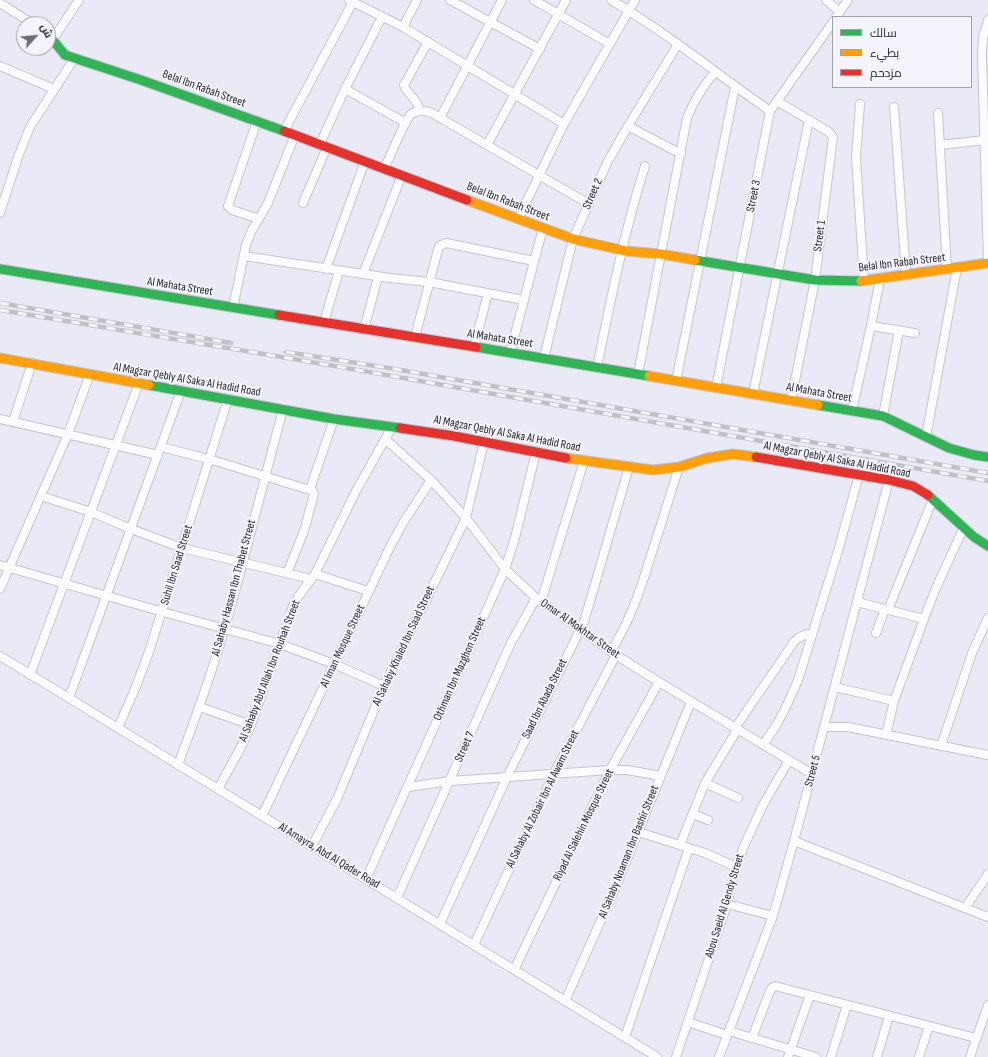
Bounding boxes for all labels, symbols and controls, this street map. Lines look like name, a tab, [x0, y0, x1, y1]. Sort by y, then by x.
north arrow	[16, 16, 56, 56]
legend	[832, 16, 972, 88]
text: ش	[37, 22, 55, 40]
text: سالك	[870, 26, 897, 41]
text: بطيء	[870, 46, 899, 61]
text: مزدحم	[870, 66, 902, 81]
street label: Belal Ibn Rabah Street	[160, 67, 248, 111]
street label: Street 2	[580, 176, 606, 212]
street label: Street 3	[744, 179, 764, 213]
street label: Belal Ibn Rabah Street	[465, 180, 551, 224]
street label: Street 1	[811, 220, 829, 252]
street label: Belal Ibn Rabah Street	[858, 251, 946, 275]
street label: Al Mahata Street	[146, 275, 214, 299]
street label: Al Mahata Street	[466, 327, 534, 351]
street label: Al Magzar Qebly Al Saka Al Hadid Road	[112, 360, 262, 400]
street label: Al Mahata Street	[785, 380, 853, 406]
street label: Al Magzar Qebly Al Saka Al Hadid Road	[432, 413, 582, 455]
street label: Al Magzar Qebly Al Saka Al Hadid Road	[762, 439, 912, 481]
street label: Al Sahaby Hassan Ibn Thabet Street	[209, 518, 259, 658]
street label: Suhil Ibn Saad Street	[158, 523, 196, 607]
street label: Al Sahaby Khaled Ibn Saad Street	[370, 584, 438, 708]
street label: Omar Al Mokhtar Street	[537, 596, 623, 662]
street label: Al Sahaby Abd Allah Ibn Rouhah Street	[236, 598, 304, 744]
street label: Al Iman Mosque Street	[318, 602, 368, 690]
street label: Othman Ibn Mazghon Street	[431, 615, 489, 723]
street label: Saad Ibn Abada Street	[519, 657, 571, 741]
street label: Al Sahaby Al Zobair Ibn Al Awam Street	[503, 728, 583, 870]
street label: Street 7	[452, 729, 478, 765]
street label: Street 5	[802, 754, 824, 788]
street label: Riyad Al Salehin Mosque Street	[551, 767, 617, 883]
street label: Al Sahaby Noaman Ibn Bashir Street	[596, 783, 662, 921]
street label: Al Amayra, Abd Al Qader Road	[276, 820, 382, 892]
street label: Abou Saeid Al Gendy Street	[702, 852, 748, 960]

